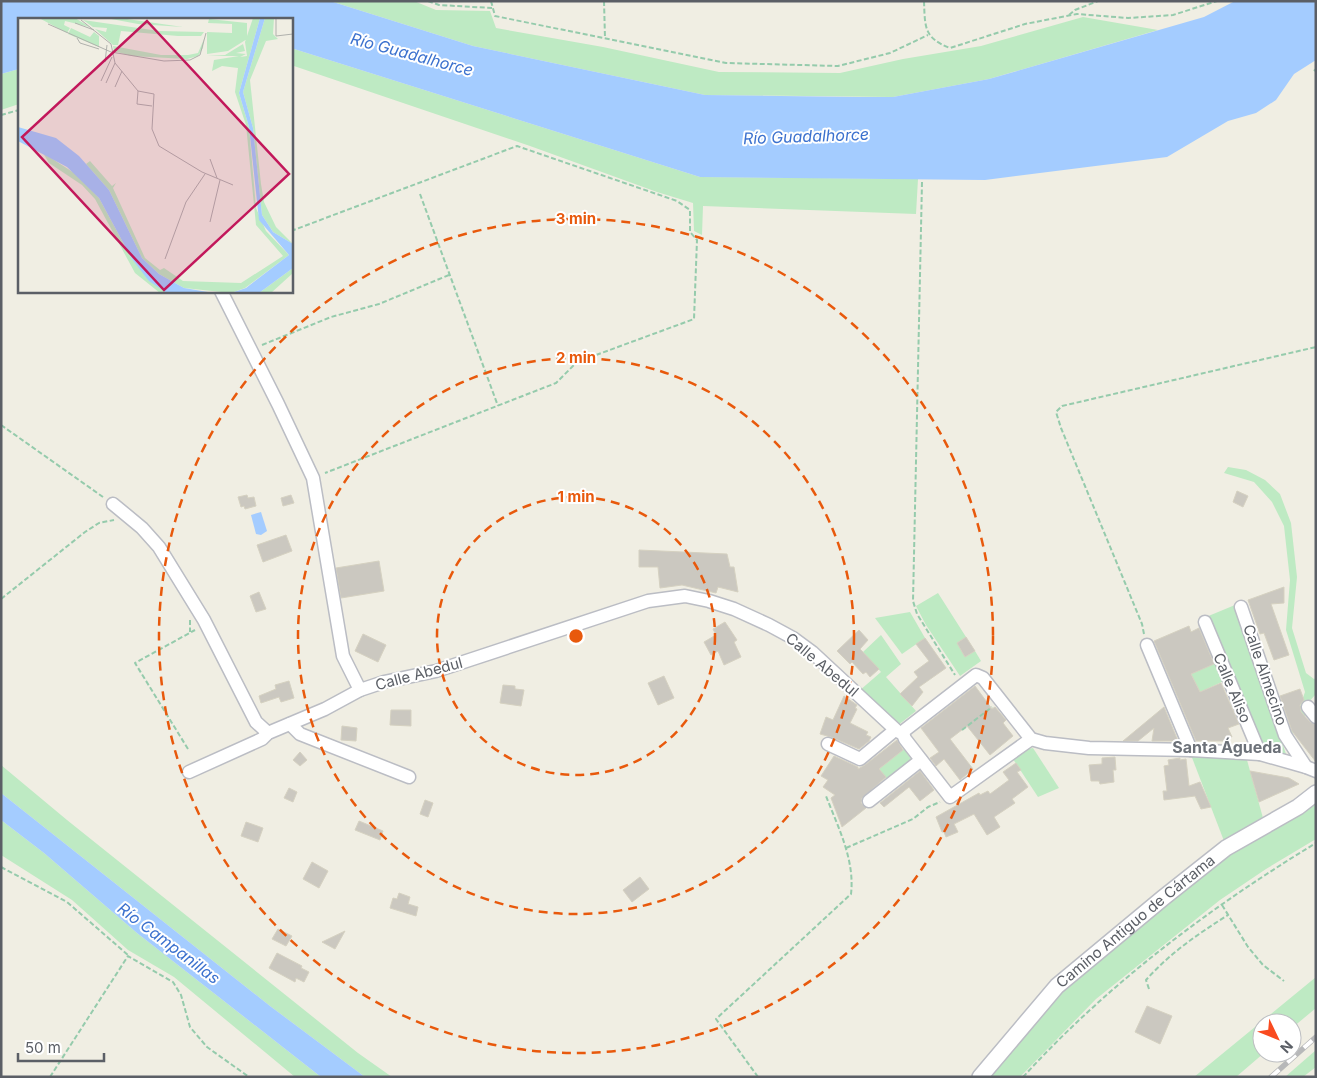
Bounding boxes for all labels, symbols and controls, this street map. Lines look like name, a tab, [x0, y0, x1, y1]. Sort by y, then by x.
inset map	[18, 18, 292, 292]
water label: Río Guadalhorce	[348, 28, 476, 80]
water label: Río Guadalhorce	[743, 124, 869, 148]
text: 3 min	[556, 209, 596, 228]
text: 2 min	[556, 348, 596, 367]
text: 1 min	[557, 487, 595, 506]
street label: Calle Almecino	[1239, 622, 1292, 728]
centre of rings	[567, 627, 585, 645]
street label: Calle Abedul	[782, 629, 863, 701]
street label: Calle Aliso	[1209, 650, 1256, 726]
street label: Calle Abedul	[373, 653, 465, 694]
district label: Santa Águeda	[1172, 737, 1282, 757]
street label: Camino Antiguo de Cártama	[1052, 850, 1219, 992]
water label: Río Campanillas	[114, 898, 224, 988]
north arrow	[1252, 1013, 1302, 1063]
scale bar	[18, 1030, 104, 1062]
text: 50 m	[25, 1038, 61, 1057]
text: N	[1277, 1038, 1297, 1057]

